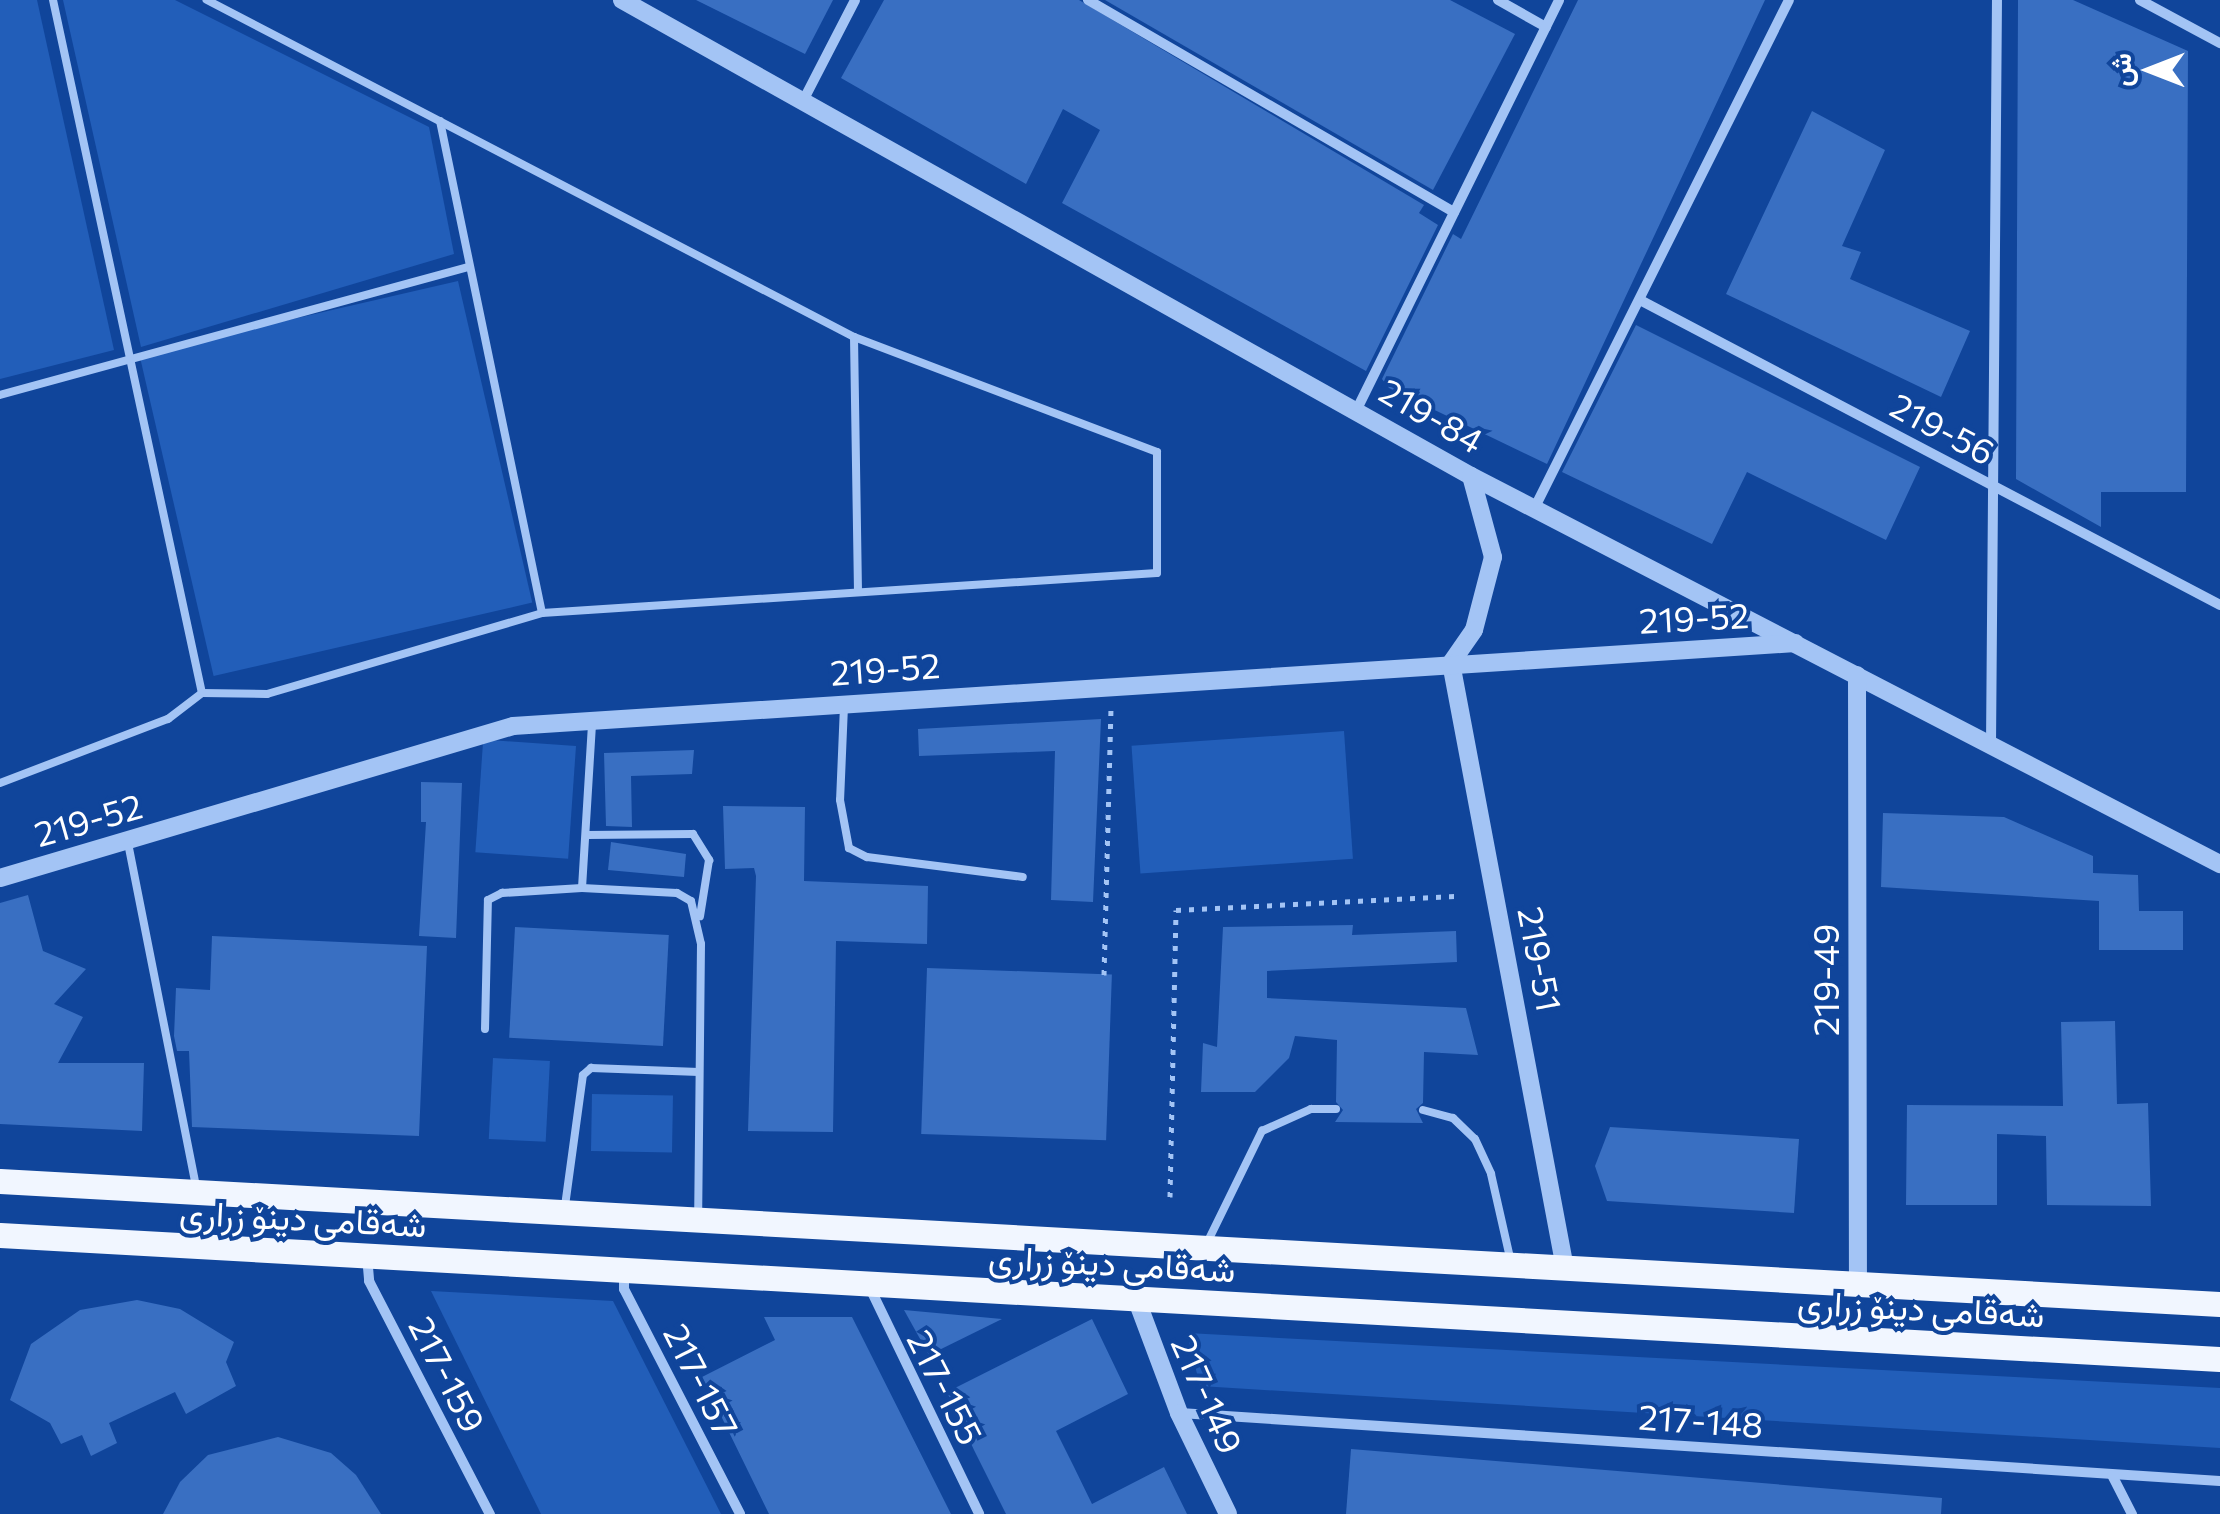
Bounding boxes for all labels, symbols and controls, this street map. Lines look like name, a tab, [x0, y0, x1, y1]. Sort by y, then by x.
north arrow	[2100, 20, 2200, 120]
text: ش	[2103, 53, 2137, 87]
street label: 219-84	[1373, 369, 1491, 461]
street label: 219-56	[1884, 383, 2002, 473]
street label: 219-52	[1638, 593, 1750, 641]
street label: 219-52	[829, 643, 941, 693]
street label: 219-52	[29, 784, 147, 854]
street label: 219-51	[1510, 903, 1572, 1015]
street label: 219-49	[1804, 924, 1846, 1036]
street label: شەقامی دینۆ زراری	[178, 1190, 428, 1244]
street label: شەقامی دینۆ زراری	[987, 1235, 1237, 1289]
street label: شەقامی دینۆ زراری	[1796, 1280, 2046, 1334]
street label: 217-159	[401, 1309, 495, 1439]
street label: 217-157	[656, 1316, 748, 1444]
street label: 217-155	[899, 1323, 993, 1451]
street label: 217-149	[1163, 1328, 1253, 1460]
street label: 217-148	[1637, 1395, 1765, 1445]

